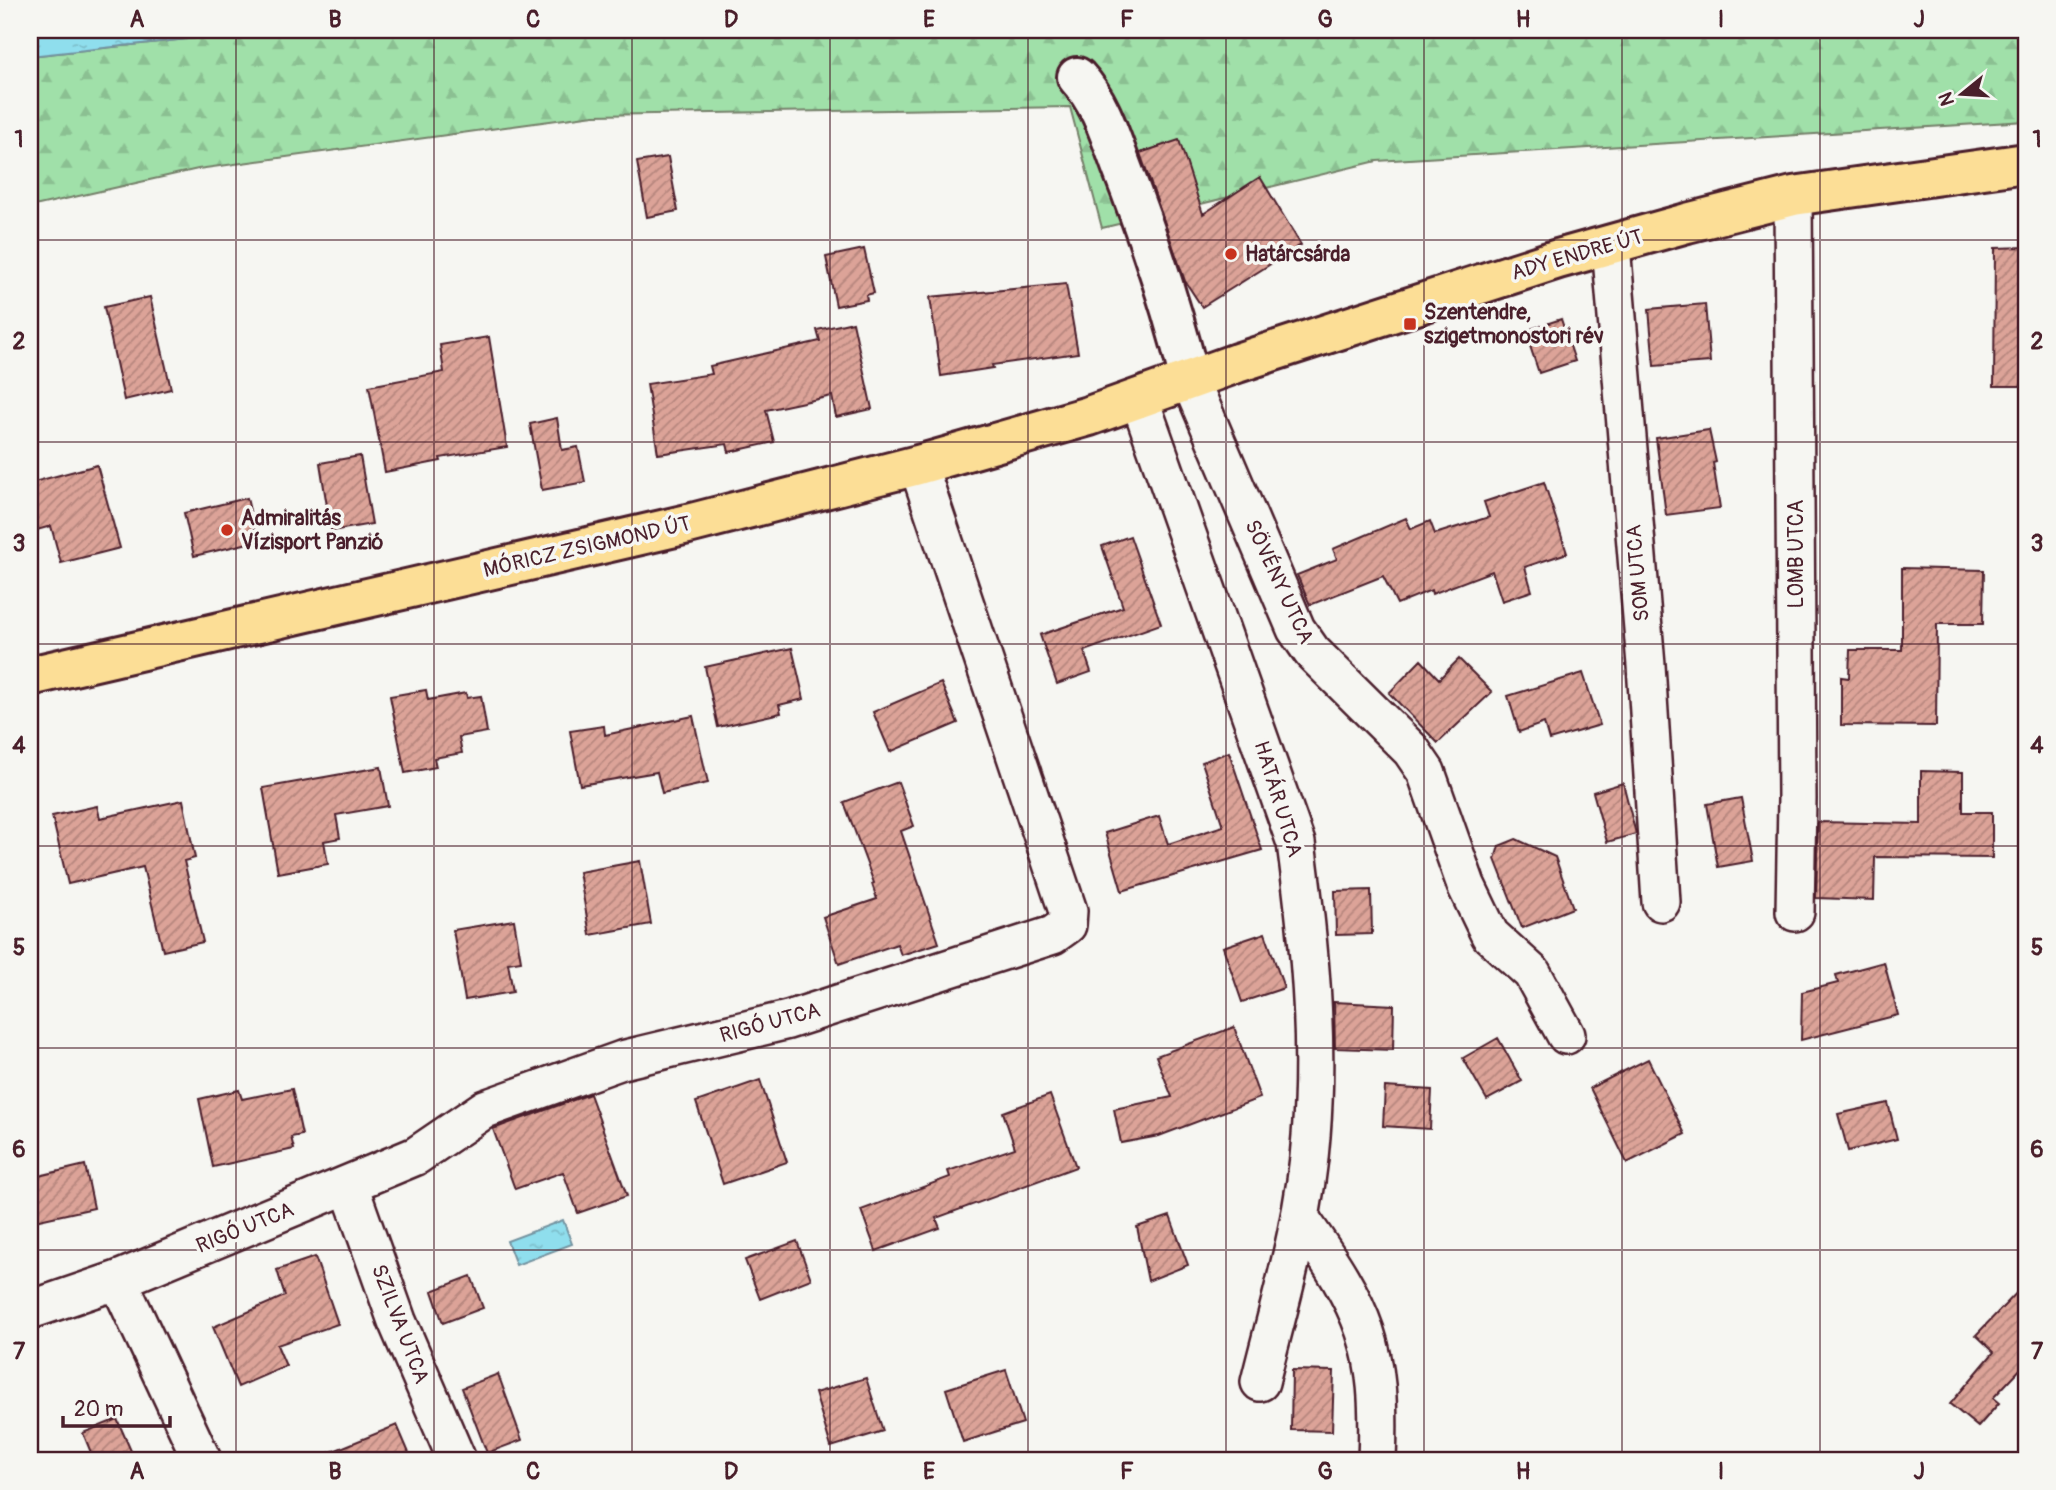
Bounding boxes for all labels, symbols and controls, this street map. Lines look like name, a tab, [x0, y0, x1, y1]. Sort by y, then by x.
text: A	[130, 5, 145, 34]
text: B	[328, 5, 342, 34]
text: C	[526, 5, 540, 34]
text: D	[724, 5, 738, 34]
text: E	[923, 5, 935, 34]
text: F	[1120, 5, 1134, 34]
text: G	[1317, 5, 1333, 34]
text: H	[1516, 5, 1530, 34]
text: I	[1718, 5, 1724, 34]
text: J	[1913, 5, 1925, 34]
north arrow	[1926, 60, 1996, 130]
text: N	[1933, 89, 1960, 109]
text: 1	[15, 125, 24, 154]
text: 1	[2033, 125, 2042, 154]
street label: ADY ENDRE ÚT	[1508, 223, 1646, 287]
place label: Határcsárda	[1245, 241, 1350, 268]
marker: Határcsárda	[1223, 246, 1239, 262]
place label: Szentendre, szigetmonostori rév	[1424, 299, 1604, 350]
marker: Szentendre, szigetmonostori rév	[1402, 316, 1418, 332]
text: 2	[13, 327, 26, 356]
text: 2	[2031, 327, 2044, 356]
street label: LOMB UTCA	[1783, 500, 1810, 608]
place label: Admiralitás Vízisport Panzió	[241, 505, 384, 556]
street label: MÓRICZ ZSIGMOND ÚT	[481, 509, 693, 584]
street label: SÖVÉNY UTCA	[1238, 516, 1320, 648]
marker: Admiralitás Vízisport Panzió	[219, 522, 235, 538]
street label: SOM UTCA	[1620, 523, 1656, 623]
text: 3	[13, 529, 25, 558]
text: 3	[2031, 529, 2043, 558]
text: 4	[12, 731, 26, 760]
text: 4	[2030, 731, 2044, 760]
street label: HATÁR UTCA	[1248, 738, 1308, 860]
text: 5	[13, 933, 25, 962]
text: 5	[2031, 933, 2043, 962]
street label: RIGÓ UTCA	[717, 996, 823, 1049]
text: 6	[12, 1135, 26, 1164]
text: 6	[2030, 1135, 2044, 1164]
street label: RIGÓ UTCA	[192, 1195, 298, 1260]
street label: SZILVA UTCA	[365, 1261, 435, 1387]
text: 7	[13, 1337, 26, 1366]
text: 7	[2031, 1337, 2044, 1366]
scale bar	[63, 1385, 170, 1429]
text: 20 m	[74, 1396, 123, 1423]
text: A	[130, 1457, 145, 1486]
text: B	[328, 1457, 342, 1486]
text: C	[526, 1457, 540, 1486]
text: D	[724, 1457, 738, 1486]
text: E	[923, 1457, 935, 1486]
text: F	[1120, 1457, 1134, 1486]
text: G	[1317, 1457, 1333, 1486]
text: H	[1516, 1457, 1530, 1486]
text: I	[1718, 1457, 1724, 1486]
text: J	[1913, 1457, 1925, 1486]

